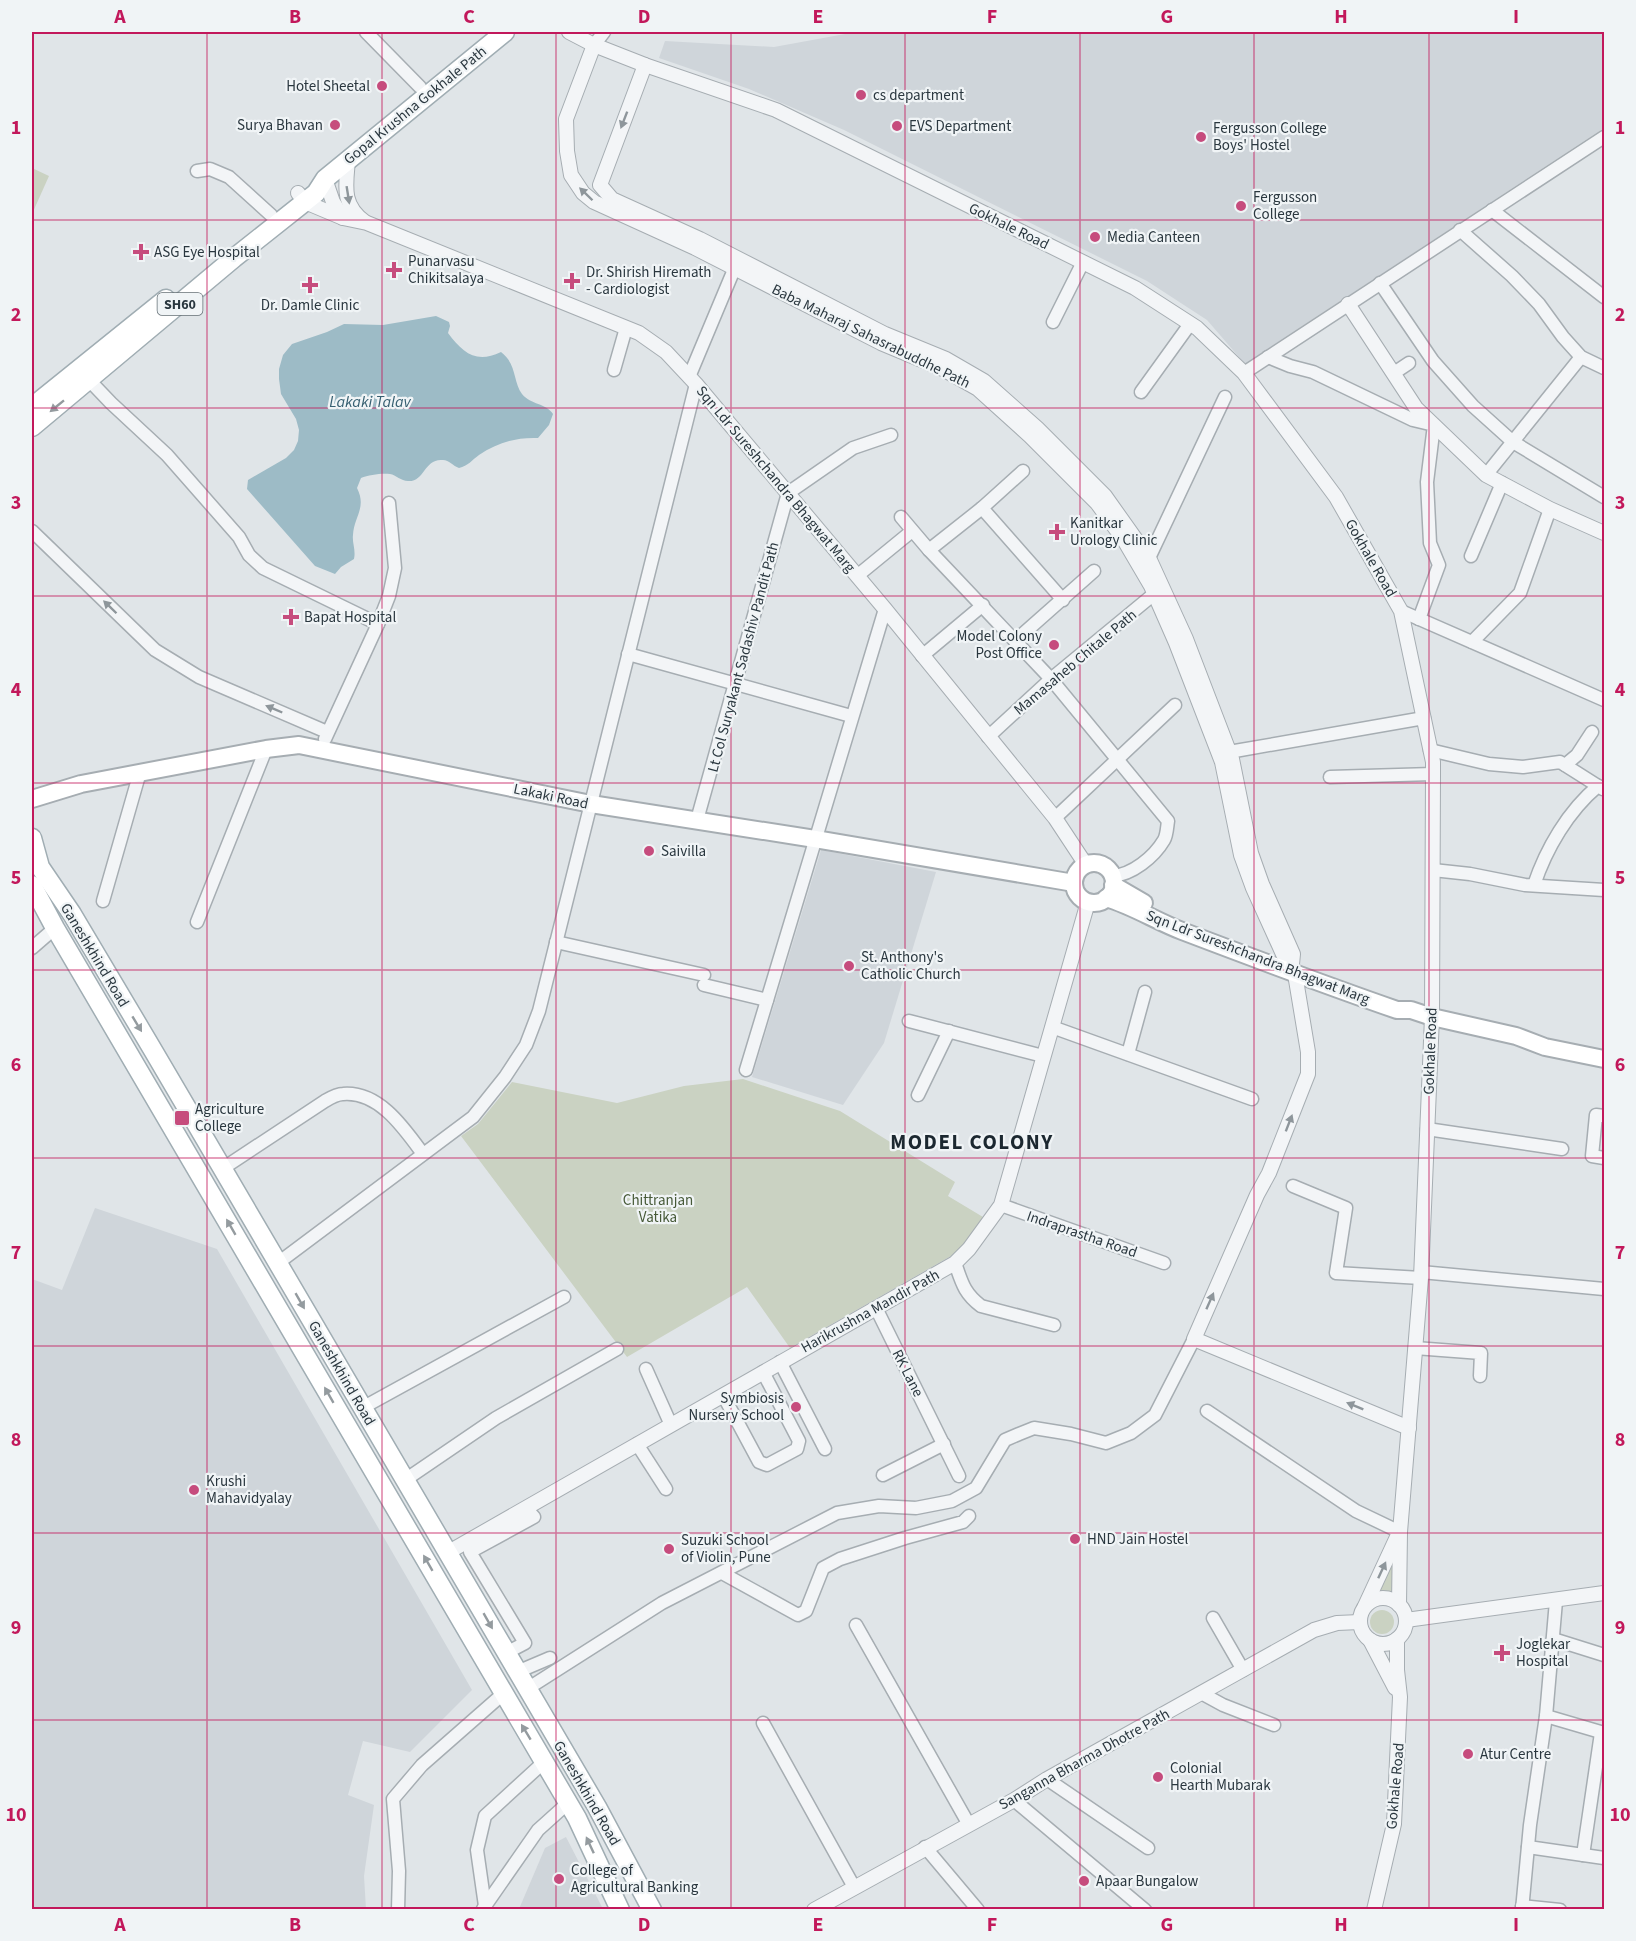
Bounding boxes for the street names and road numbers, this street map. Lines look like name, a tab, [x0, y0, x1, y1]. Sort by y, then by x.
street label: Gopal Krushna Gokhale Path	[339, 41, 491, 170]
street label: Gokhale Road	[965, 198, 1052, 255]
street label: Baba Maharaj Sahasrabuddhe Path	[768, 279, 974, 394]
road number: SH60	[158, 293, 202, 315]
street label: Sqn Ldr Sureshchandra Bhagwat Marg	[691, 381, 860, 578]
street label: Gokhale Road	[1340, 515, 1401, 601]
street label: Lt Col Suryakant Sadashiv Pandit Path	[703, 540, 784, 775]
street label: Mamasaheb Chitale Path	[1009, 605, 1141, 720]
street label: Lakaki Road	[512, 778, 590, 815]
street label: Ganeshkhind Road	[55, 899, 134, 1011]
street label: Sqn Ldr Sureshchandra Bhagwat Marg	[1143, 905, 1373, 1010]
street label: Gokhale Road	[1418, 1007, 1443, 1095]
street label: Indraprastha Road	[1024, 1206, 1140, 1263]
street label: Harikrushna Mandir Path	[797, 1265, 943, 1358]
street label: Ganeshkhind Road	[303, 1317, 380, 1430]
street label: RK Lane	[887, 1346, 928, 1401]
street label: Sanganna Bharma Dhotre Path	[995, 1704, 1174, 1815]
street label: Ganeshkhind Road	[548, 1737, 625, 1850]
street label: Gokhale Road	[1381, 1742, 1410, 1830]

